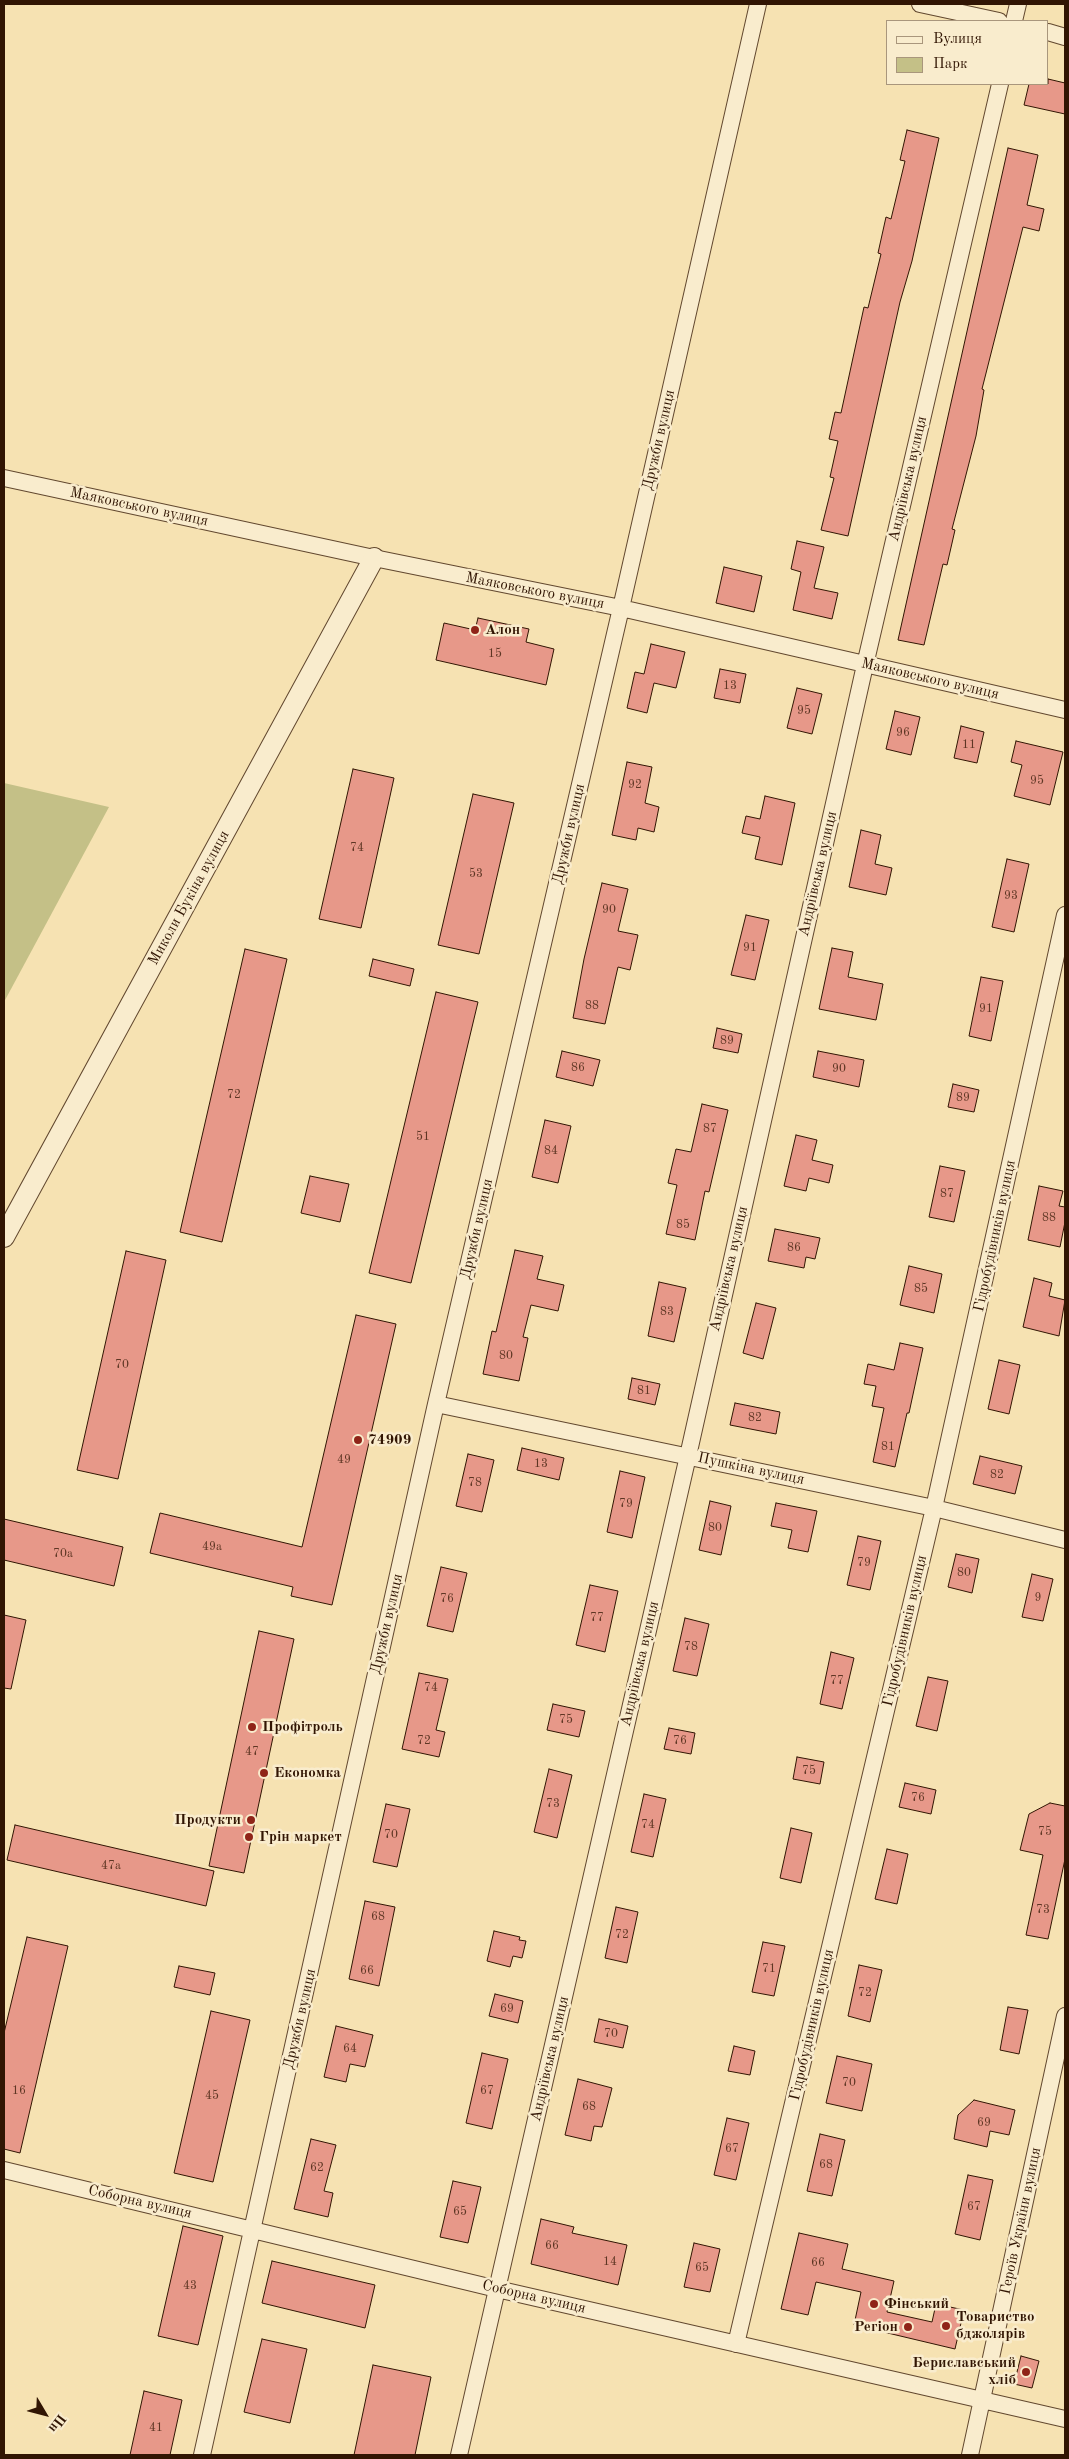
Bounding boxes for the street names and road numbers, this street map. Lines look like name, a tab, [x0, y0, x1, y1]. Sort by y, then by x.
street label: Дружби вулиця	[639, 388, 679, 492]
street label: Андріївська вулиця	[885, 415, 931, 543]
street label: Маяковського вулиця	[68, 484, 210, 530]
street label: Маяковського вулиця	[464, 569, 606, 613]
street label: Маяковського вулиця	[859, 654, 1001, 704]
street label: Дружби вулиця	[549, 782, 589, 886]
street label: Андріївська вулиця	[795, 810, 841, 938]
street label: Миколи Букіна вулиця	[144, 827, 234, 969]
street label: Гідробудівників вулиця	[970, 1158, 1020, 1314]
street label: Дружби вулиця	[457, 1177, 497, 1281]
street label: Андріївська вулиця	[706, 1205, 752, 1333]
street label: Пушкіна вулиця	[696, 1449, 806, 1489]
street label: Гідробудівників вулиця	[879, 1554, 931, 1708]
street label: Дружби вулиця	[367, 1572, 407, 1676]
street label: Андріївська вулиця	[617, 1600, 663, 1728]
street label: Гідробудівників вулиця	[786, 1948, 838, 2102]
street label: Дружби вулиця	[280, 1967, 320, 2071]
street label: Андріївська вулиця	[527, 1995, 573, 2123]
street label: Героїв України вулиця	[997, 2146, 1045, 2296]
street label: Соборна вулиця	[86, 2181, 194, 2223]
street label: Соборна вулиця	[480, 2276, 588, 2318]

